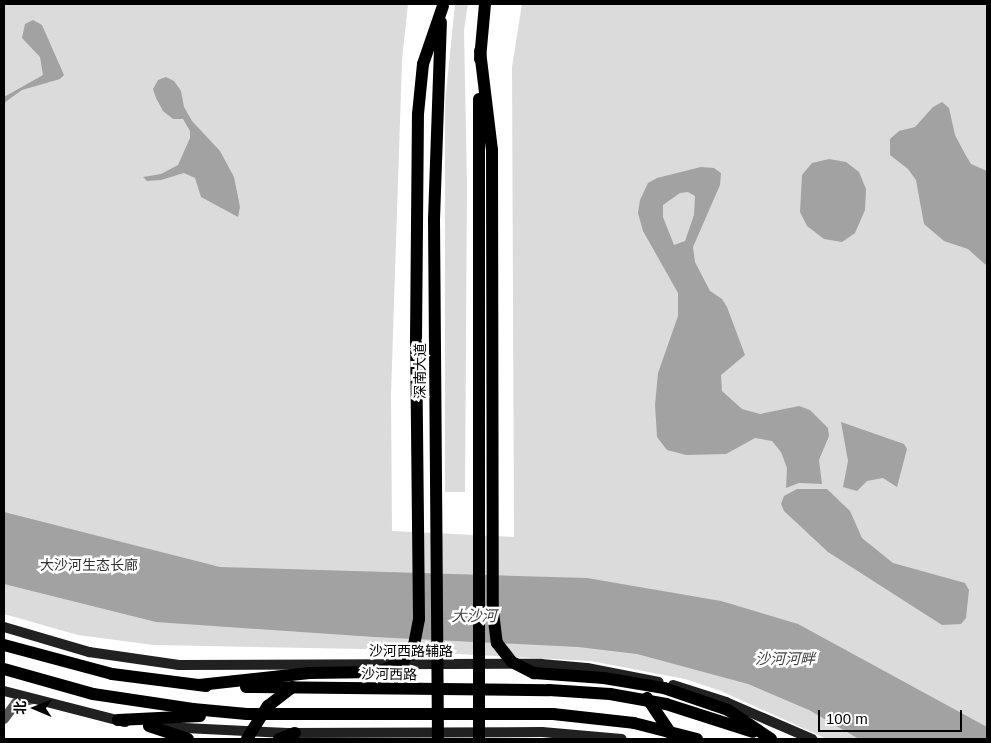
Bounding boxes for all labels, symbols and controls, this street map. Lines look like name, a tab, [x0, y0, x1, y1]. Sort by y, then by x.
street label: 深南大道	[412, 343, 428, 399]
park label: 大沙河生态长廊	[40, 557, 138, 573]
water label: 大沙河	[452, 607, 496, 625]
street label: 沙河西路辅路	[369, 643, 453, 659]
water label: 沙河河畔	[755, 650, 815, 668]
street label: 沙河西路	[361, 665, 417, 683]
north arrow	[10, 683, 60, 733]
scale bar	[821, 700, 965, 732]
text: 北	[12, 701, 28, 715]
text: 100 m	[826, 710, 868, 727]

